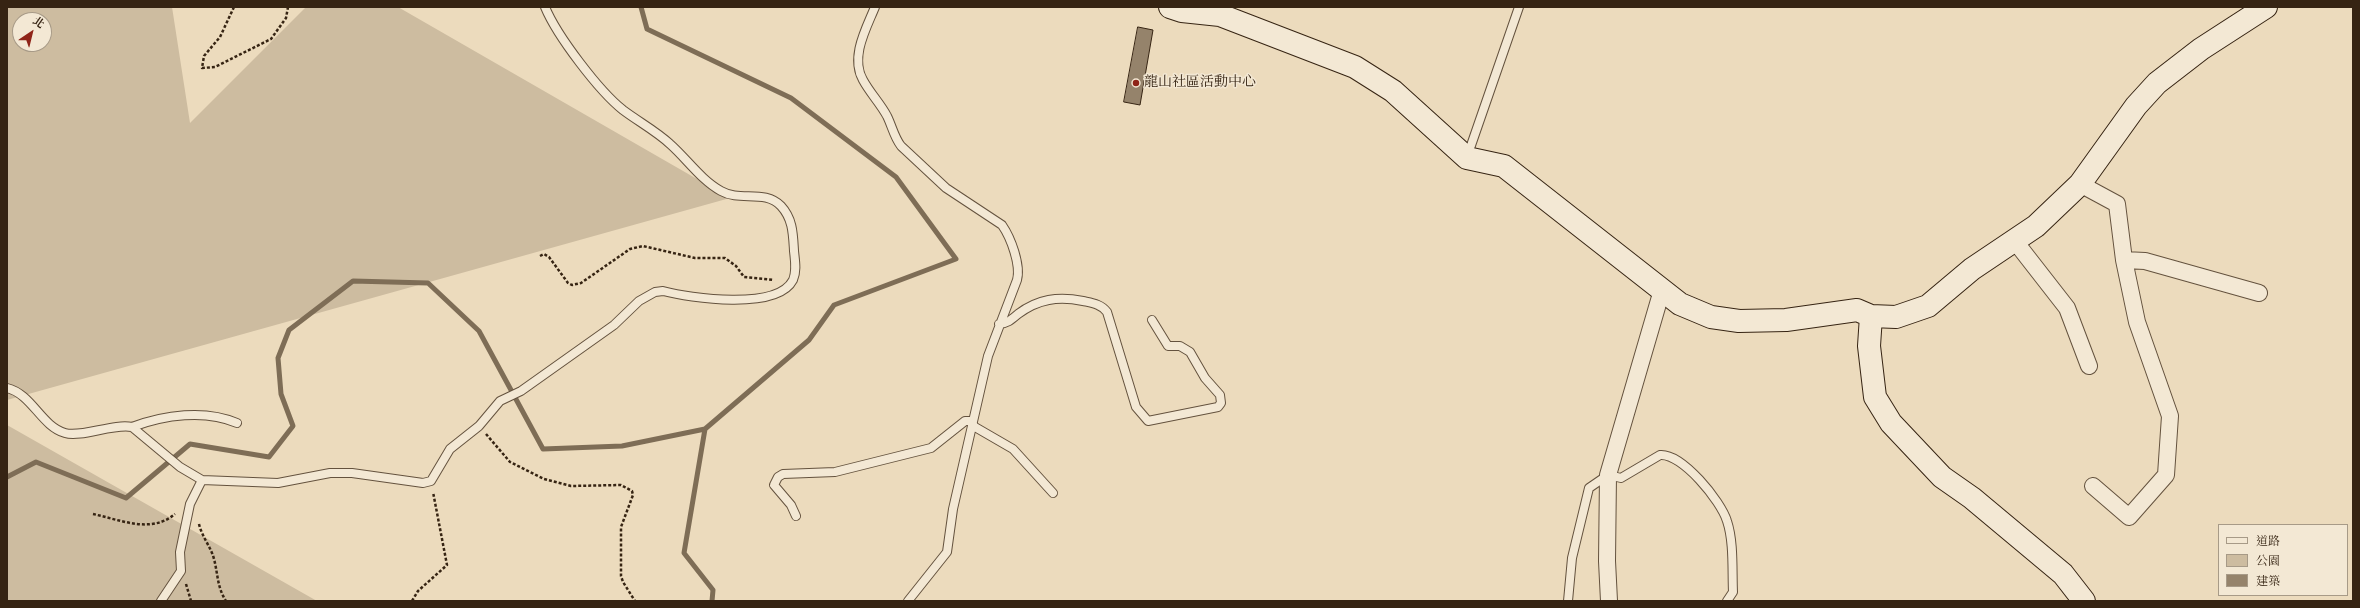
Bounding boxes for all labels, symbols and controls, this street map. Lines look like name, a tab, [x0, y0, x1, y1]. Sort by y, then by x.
north arrow	[12, 12, 52, 52]
text: 北	[30, 14, 47, 31]
place label: 龍山社區活動中心	[1144, 75, 1256, 91]
marker: 龍山社區活動中心	[1131, 78, 1141, 88]
legend	[2218, 524, 2348, 596]
text: 道路	[2256, 534, 2280, 549]
text: 公園	[2256, 554, 2280, 569]
text: 建築	[2256, 574, 2280, 589]

